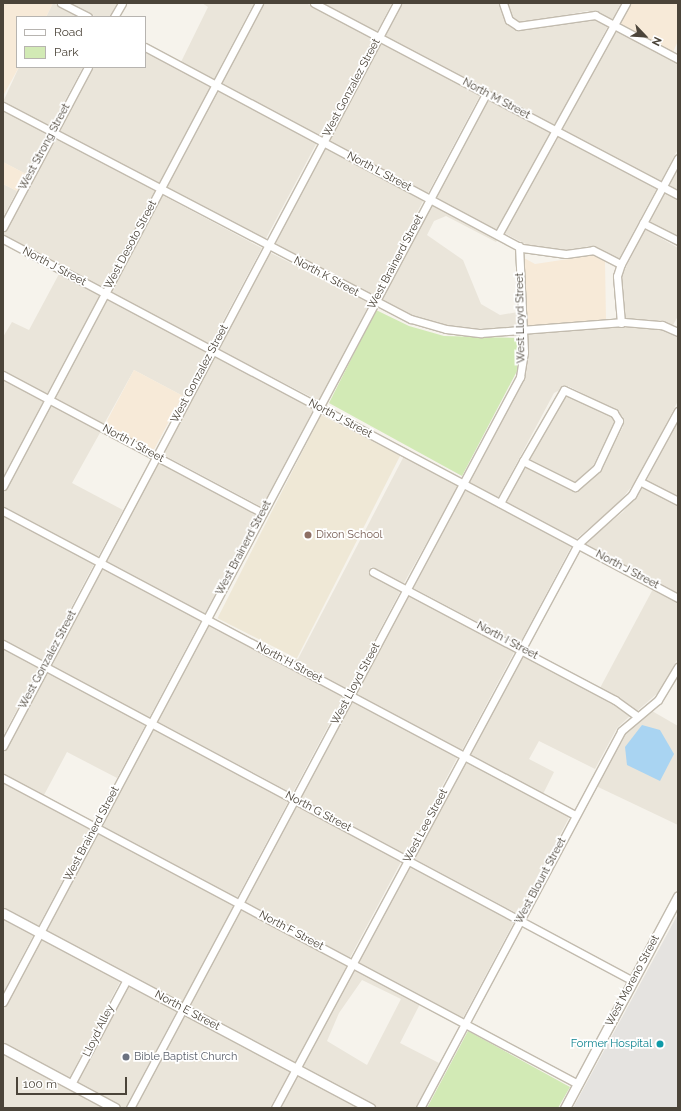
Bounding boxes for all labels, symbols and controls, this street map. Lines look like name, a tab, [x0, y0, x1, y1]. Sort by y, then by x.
legend	[16, 16, 146, 68]
north arrow	[625, 16, 665, 56]
text: Road	[54, 25, 83, 39]
text: N	[649, 35, 664, 48]
street label: West Gonzalez Street	[321, 37, 383, 139]
text: Park	[54, 45, 79, 59]
street label: North M Street	[460, 76, 532, 122]
street label: West Strong Street	[17, 102, 73, 192]
street label: North L Street	[344, 149, 414, 195]
street label: West Desoto Street	[102, 198, 160, 292]
street label: West Brainerd Street	[365, 212, 427, 312]
street label: North J Street	[20, 245, 88, 289]
street label: North K Street	[291, 254, 361, 300]
street label: West Lloyd Street	[514, 273, 528, 363]
street label: West Gonzalez Street	[169, 323, 231, 425]
street label: North J Street	[306, 397, 374, 441]
street label: North I Street	[100, 422, 166, 466]
street label: West Brainerd Street	[213, 498, 275, 598]
place label: Dixon School	[316, 528, 383, 542]
marker: Dixon School	[303, 530, 313, 540]
street label: North J Street	[593, 548, 661, 592]
street label: West Gonzalez Street	[17, 609, 79, 711]
street label: North I Street	[474, 619, 540, 663]
street label: North H Street	[254, 640, 324, 686]
street label: West Lloyd Street	[329, 641, 383, 727]
street label: West Brainerd Street	[61, 784, 123, 884]
street label: West Lee Street	[401, 787, 451, 865]
street label: North G Street	[283, 789, 353, 835]
street label: West Blount Street	[513, 836, 569, 926]
street label: North F Street	[256, 908, 326, 954]
street label: West Moreno Street	[603, 933, 663, 1029]
street label: North E Street	[152, 988, 222, 1034]
street label: Lloyd Alley	[81, 1003, 117, 1059]
place label: Former Hospital	[571, 1037, 652, 1051]
marker: Former Hospital	[655, 1039, 665, 1049]
place label: Bible Baptist Church	[134, 1050, 237, 1064]
marker: Bible Baptist Church	[121, 1052, 131, 1062]
scale bar	[18, 1069, 129, 1095]
text: 100 m	[23, 1077, 57, 1091]

